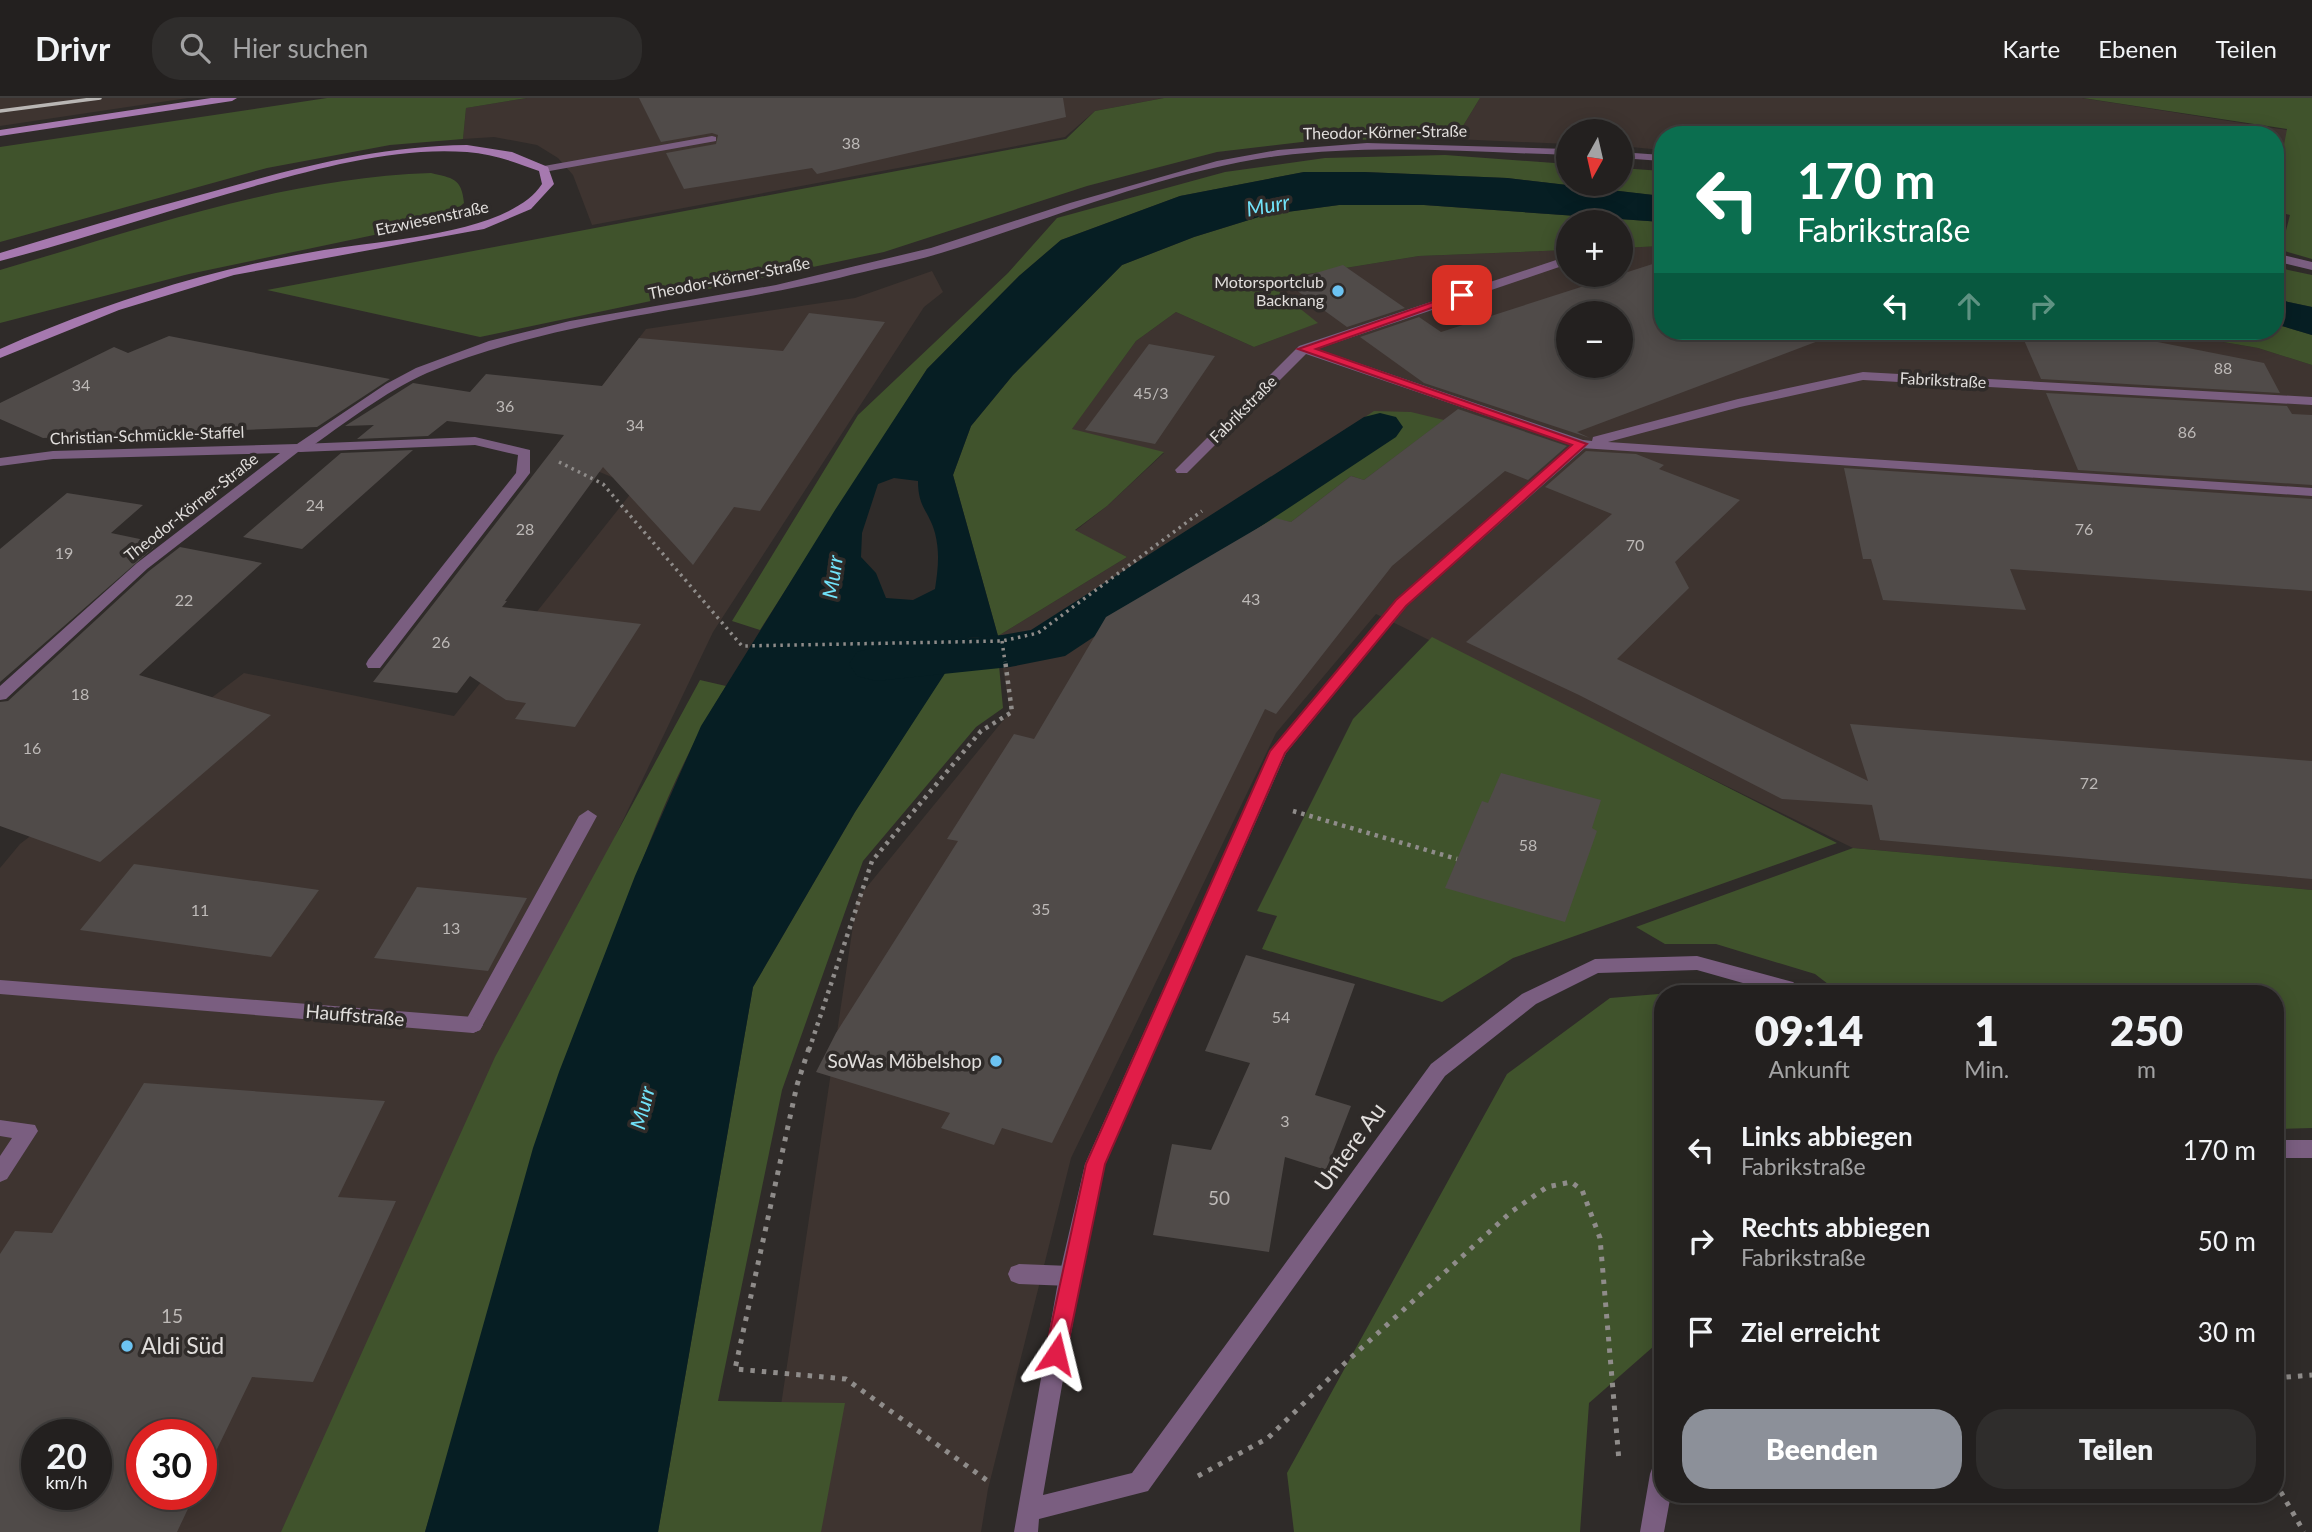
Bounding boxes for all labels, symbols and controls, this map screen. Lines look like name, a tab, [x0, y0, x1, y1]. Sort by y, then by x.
search box	[152, 17, 642, 80]
text: Drivr	[35, 28, 110, 68]
icon: search	[176, 29, 214, 67]
text: Hier suchen	[232, 32, 368, 64]
text: Karte	[2003, 34, 2060, 63]
text: Ebenen	[2098, 34, 2178, 63]
text: Teilen	[2216, 34, 2277, 63]
north arrow	[1556, 119, 1633, 196]
map controls	[1556, 119, 1633, 378]
street label: Theodor-Körner-Straße	[1303, 121, 1467, 142]
house number: 38	[842, 133, 860, 152]
text: 170 m	[1797, 151, 1935, 209]
icon: left	[1682, 154, 1773, 245]
water label: Murr	[1244, 188, 1292, 221]
street label: Etzwiesenstraße	[374, 196, 490, 239]
button: +	[1556, 210, 1633, 287]
text: Fabrikstraße	[1797, 210, 1970, 249]
street label: Theodor-Körner-Straße	[646, 253, 811, 303]
pin	[1432, 265, 1492, 325]
place label: Motorsportclub Backnang	[1214, 272, 1324, 309]
icon: arrive	[1443, 276, 1481, 314]
marker: Motorsportclub Backnang	[1330, 283, 1346, 299]
icon: left	[1877, 287, 1915, 325]
icon: ahead	[1950, 287, 1988, 325]
icon: right	[2023, 287, 2061, 325]
button: −	[1556, 301, 1633, 378]
house number: 88	[2214, 358, 2232, 377]
street label: Fabrikstraße	[1899, 368, 1987, 391]
street label: Fabrikstraße	[1205, 371, 1280, 446]
house number: 34	[72, 375, 90, 394]
house number: 45/3	[1133, 383, 1169, 402]
house number: 36	[496, 396, 514, 415]
house number: 34	[626, 415, 644, 434]
street label: Christian-Schmückle-Staffel	[49, 422, 245, 447]
house number: 86	[2178, 422, 2196, 441]
street label: Theodor-Körner-Straße	[120, 449, 261, 565]
house number: 24	[306, 495, 324, 514]
house number: 28	[516, 519, 534, 538]
house number: 76	[2075, 519, 2093, 538]
house number: 70	[1626, 535, 1644, 554]
house number: 19	[55, 543, 73, 562]
water label: Murr	[816, 553, 847, 600]
house number: 43	[1242, 589, 1260, 608]
house number: 22	[175, 590, 193, 609]
house number: 26	[432, 632, 450, 651]
house number: 18	[71, 684, 89, 703]
house number: 16	[23, 738, 41, 757]
house number: 72	[2080, 773, 2098, 792]
house number: 58	[1519, 835, 1537, 854]
house number: 35	[1032, 899, 1050, 918]
house number: 11	[191, 900, 209, 919]
house number: 13	[442, 918, 460, 937]
street label: Hauffstraße	[305, 999, 405, 1030]
text: 09:14	[1755, 1005, 1863, 1055]
text: 1	[1975, 1005, 1999, 1055]
text: 250	[2110, 1005, 2183, 1055]
house number: 54	[1272, 1007, 1290, 1026]
place label: SoWas Möbelshop	[827, 1049, 982, 1072]
marker: SoWas Möbelshop	[988, 1053, 1004, 1069]
text: Ankunft	[1768, 1055, 1850, 1083]
text: Min.	[1964, 1055, 2009, 1083]
text: m	[2137, 1055, 2156, 1083]
water label: Murr	[624, 1083, 659, 1132]
street label: Untere Au	[1308, 1097, 1391, 1196]
house number: 3	[1280, 1111, 1290, 1130]
text: Links abbiegen	[1741, 1120, 1913, 1152]
icon: left	[1682, 1131, 1720, 1169]
text: 170 m	[2183, 1134, 2256, 1166]
text: Fabrikstraße	[1741, 1152, 1866, 1180]
house number: 50	[1208, 1186, 1230, 1209]
text: Rechts abbiegen	[1741, 1211, 1930, 1243]
icon: right	[1682, 1222, 1720, 1260]
text: 50 m	[2198, 1225, 2256, 1257]
text: Fabrikstraße	[1741, 1243, 1866, 1271]
house number: 15	[161, 1304, 183, 1327]
icon: arrive	[1682, 1313, 1720, 1351]
text: Ziel erreicht	[1741, 1316, 1880, 1348]
text: 30 m	[2198, 1316, 2256, 1348]
position arrow	[1019, 1317, 1093, 1391]
place label: Aldi Süd	[141, 1331, 224, 1359]
marker: Aldi Süd	[119, 1338, 135, 1354]
button: Beenden	[1682, 1409, 1962, 1489]
button: Teilen	[1976, 1409, 2256, 1489]
speed limit sign: 30	[126, 1419, 217, 1510]
text: 20	[46, 1434, 87, 1476]
text: km/h	[45, 1471, 88, 1493]

